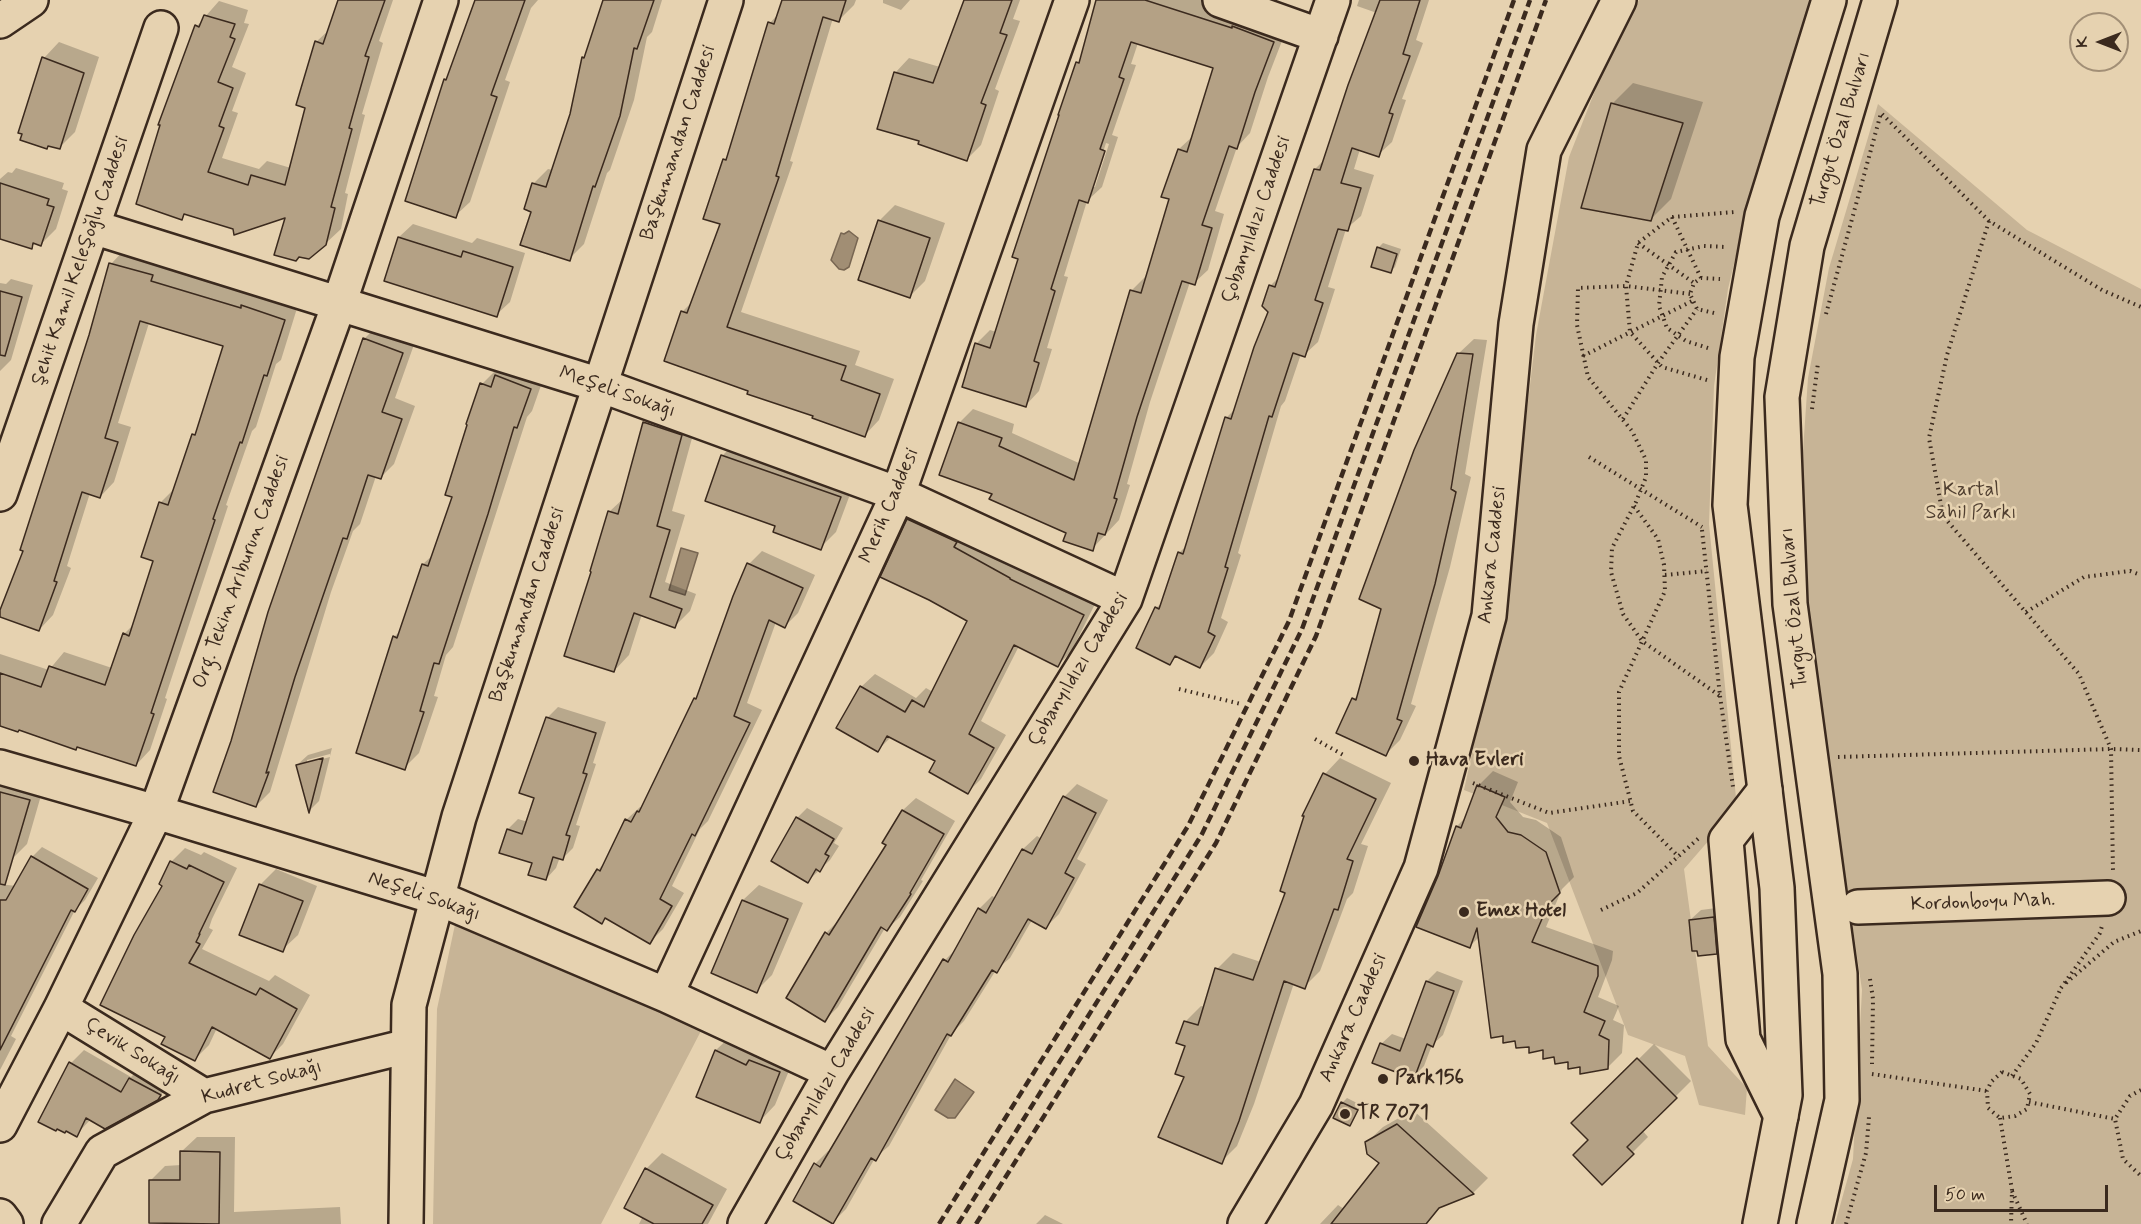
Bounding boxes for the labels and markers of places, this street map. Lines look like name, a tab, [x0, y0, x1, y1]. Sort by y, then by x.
place label: Hava Evleri	[1426, 749, 1524, 773]
marker: Hava Evleri	[1407, 754, 1421, 768]
place label: Emex Hotel	[1476, 900, 1566, 924]
marker: Emex Hotel	[1457, 905, 1471, 919]
place label: Park156	[1395, 1067, 1464, 1091]
marker: Park156	[1376, 1072, 1390, 1086]
place label: TR 7071	[1357, 1102, 1429, 1126]
marker: TR 7071	[1338, 1107, 1352, 1121]

